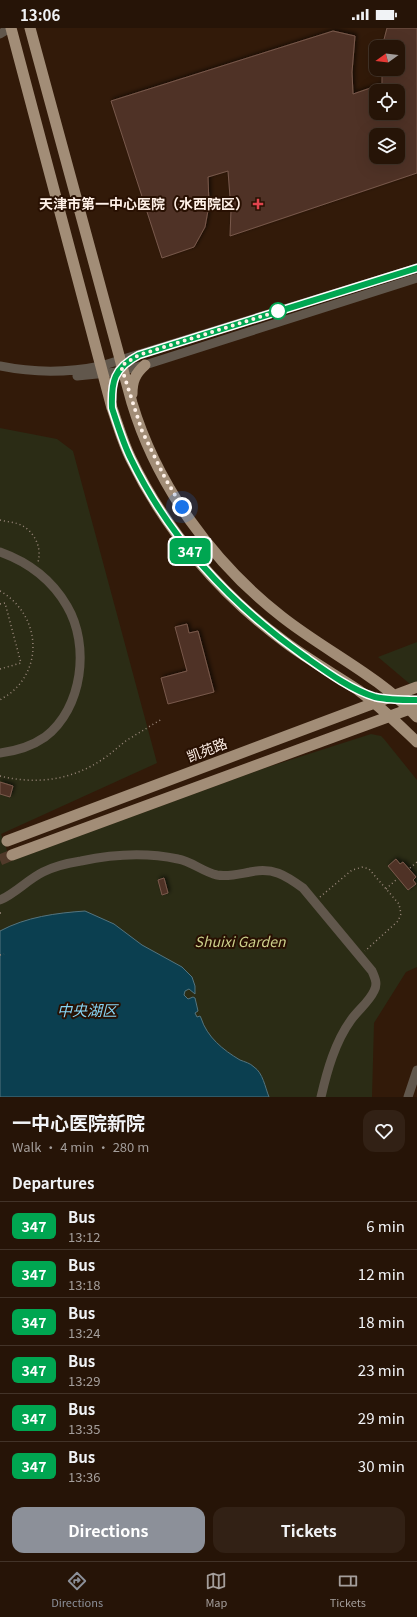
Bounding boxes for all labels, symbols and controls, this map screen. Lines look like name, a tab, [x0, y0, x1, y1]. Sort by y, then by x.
text: 13:06	[20, 4, 60, 25]
north arrow	[369, 40, 405, 76]
map controls	[369, 40, 405, 164]
button: locate	[369, 84, 405, 120]
button: layers	[369, 128, 405, 164]
place label: 天津市第一中心医院（水西院区）	[39, 193, 249, 213]
marker: 天津市第一中心医院（水西院区）	[252, 198, 264, 210]
unlabelled marker	[269, 302, 287, 320]
your location	[172, 497, 192, 517]
line badge: 347	[167, 538, 213, 564]
text: 347	[178, 541, 202, 561]
street label: 凯苑路	[183, 732, 230, 766]
park label: Shuixi Garden	[195, 931, 286, 951]
water label: 中央湖区	[57, 999, 119, 1020]
text: 一中心医院新院	[12, 1108, 145, 1135]
button: heart	[363, 1110, 405, 1152]
text: Walk · 4 min · 280 m	[12, 1137, 149, 1156]
text: Departures	[12, 1172, 95, 1193]
text: Bus	[68, 1206, 95, 1227]
text: 6 min	[366, 1215, 405, 1236]
text: 347	[22, 1216, 46, 1236]
text: 13:12	[68, 1227, 100, 1246]
text: Bus	[68, 1254, 95, 1275]
text: 12 min	[358, 1263, 405, 1284]
text: 347	[22, 1264, 46, 1284]
text: 13:18	[68, 1275, 100, 1294]
text: Bus	[68, 1302, 95, 1323]
text: 18 min	[358, 1311, 405, 1332]
text: 347	[22, 1312, 46, 1332]
text: 13:24	[68, 1323, 100, 1342]
text: Bus	[68, 1350, 95, 1371]
text: 23 min	[358, 1359, 405, 1380]
text: 347	[22, 1360, 46, 1380]
text: 13:29	[68, 1371, 100, 1390]
text: Bus	[68, 1398, 95, 1419]
text: 29 min	[358, 1407, 405, 1428]
text: 347	[22, 1408, 46, 1428]
text: 13:35	[68, 1419, 100, 1438]
text: Bus	[68, 1446, 95, 1467]
text: 30 min	[358, 1455, 405, 1476]
text: 347	[22, 1456, 46, 1476]
text: 13:36	[68, 1467, 100, 1486]
button: Directions	[12, 1507, 205, 1553]
button: Tickets	[213, 1507, 405, 1553]
tab: Directions	[51, 1570, 103, 1610]
tab: Map	[205, 1570, 227, 1610]
tab: Tickets	[330, 1570, 366, 1610]

